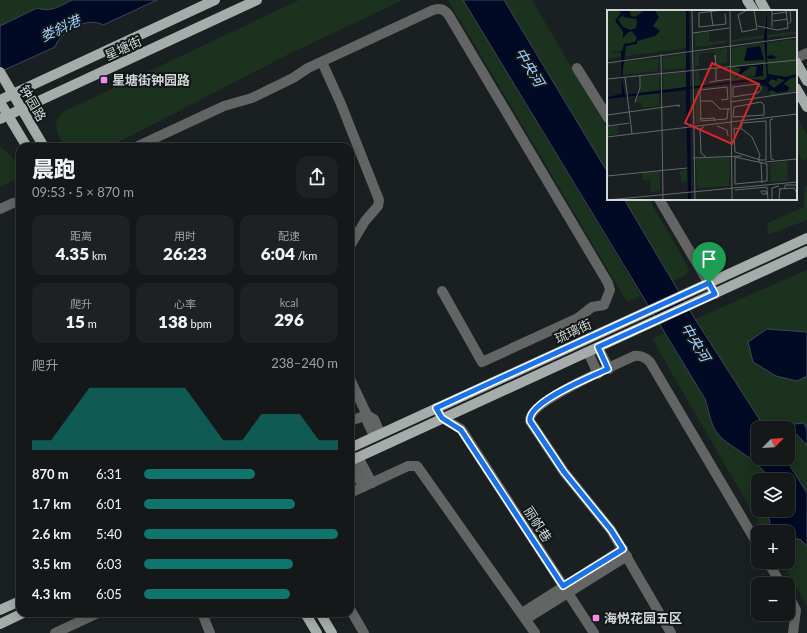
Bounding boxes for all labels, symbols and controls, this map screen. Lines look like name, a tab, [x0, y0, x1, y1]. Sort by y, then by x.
inset map	[607, 10, 797, 200]
water label: 娄斜港	[37, 11, 84, 45]
street label: 星塘街	[102, 33, 144, 63]
water label: 中央河	[512, 45, 550, 92]
place label: 星塘街钟园路	[112, 72, 190, 88]
marker: 星塘街钟园路	[99, 75, 109, 85]
street label: 钟园路	[16, 82, 50, 124]
text: 晨跑	[32, 155, 76, 182]
button: share	[296, 156, 338, 198]
text: 09:53 · 5 × 870 m	[32, 184, 134, 200]
text: 距离	[70, 229, 92, 242]
text: 用时	[174, 229, 196, 242]
text: 配速	[278, 229, 300, 242]
pin	[692, 242, 726, 283]
text: 4.35	[55, 243, 89, 264]
text: 26:23	[163, 243, 207, 264]
text: 6:04	[261, 243, 295, 264]
icon: arrive	[698, 248, 720, 270]
text: km	[89, 249, 107, 262]
text: /km	[295, 249, 317, 262]
text: kcal	[280, 296, 298, 309]
text: 爬升	[70, 297, 92, 310]
text: 心率	[174, 297, 196, 310]
text: 296	[274, 309, 304, 330]
text: 15	[65, 311, 85, 332]
text: 138	[158, 311, 188, 332]
street label: 琉璃街	[552, 316, 594, 346]
text: m	[85, 317, 97, 330]
text: bpm	[188, 317, 212, 330]
water label: 中央河	[678, 320, 716, 367]
text: 238–240 m	[271, 355, 338, 371]
text: 爬升	[32, 357, 58, 373]
north arrow	[751, 421, 795, 465]
map controls	[751, 421, 795, 621]
text: 870 m	[32, 466, 69, 482]
text: 6:31	[96, 466, 122, 482]
button: layers	[751, 473, 795, 517]
text: 1.7 km	[32, 496, 71, 512]
text: 6:01	[96, 496, 122, 512]
street label: 丽帆巷	[521, 503, 555, 545]
button: +	[751, 525, 795, 569]
text: 2.6 km	[32, 526, 71, 542]
text: 5:40	[96, 526, 122, 542]
text: 3.5 km	[32, 556, 71, 572]
text: 6:03	[96, 556, 122, 572]
button: −	[751, 577, 795, 621]
text: 4.3 km	[32, 586, 71, 602]
text: 6:05	[96, 586, 122, 602]
place label: 海悦花园五区	[604, 610, 682, 626]
marker: 海悦花园五区	[591, 613, 601, 623]

